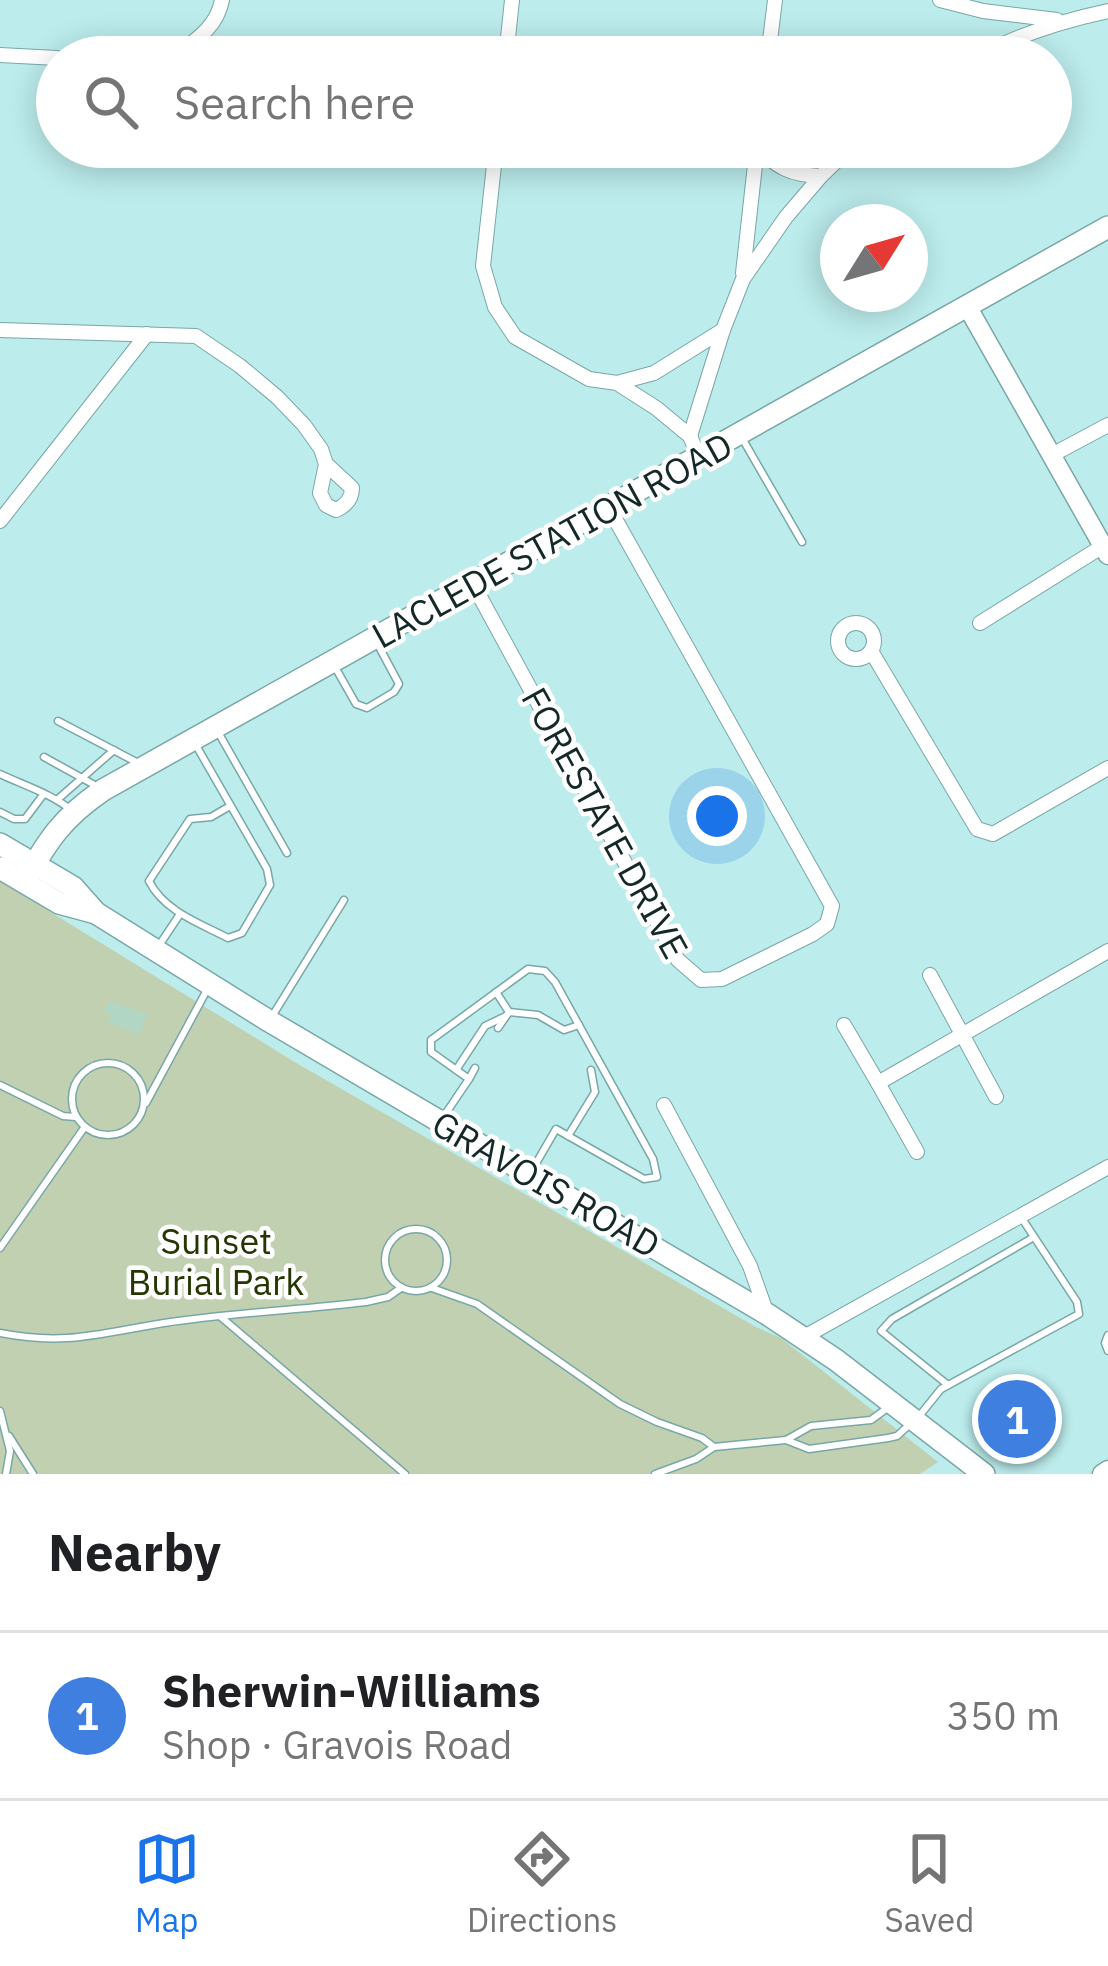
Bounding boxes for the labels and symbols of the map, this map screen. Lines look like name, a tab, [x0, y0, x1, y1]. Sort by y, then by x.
north arrow	[820, 204, 928, 312]
street label: LACLEDE STATION ROAD	[363, 421, 740, 658]
street label: FORESTATE DRIVE	[511, 679, 699, 967]
your location	[687, 786, 747, 846]
street label: GRAVOIS ROAD	[424, 1099, 669, 1268]
park label: Sunset Burial Park	[128, 1217, 304, 1305]
pin: 1	[978, 1374, 1056, 1464]

